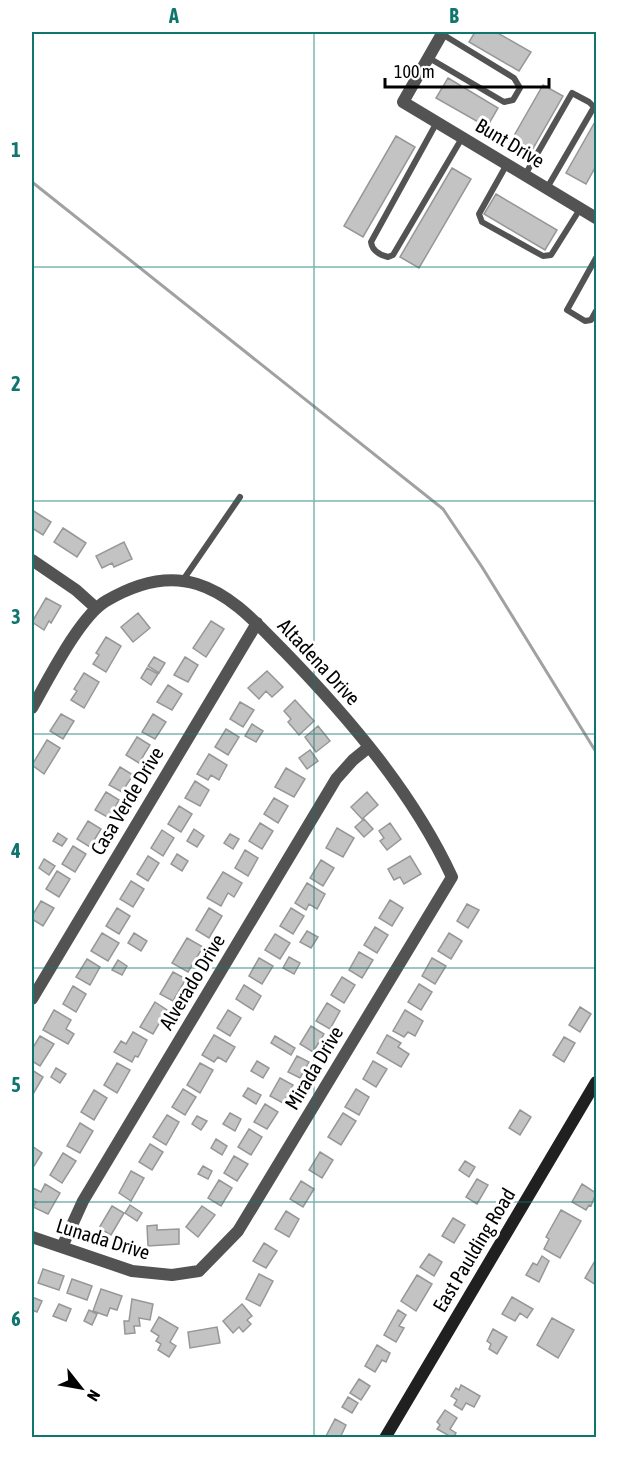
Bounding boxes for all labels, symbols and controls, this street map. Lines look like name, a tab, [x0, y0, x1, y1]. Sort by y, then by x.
text: A	[168, 4, 179, 27]
text: B	[449, 4, 459, 27]
scale bar	[385, 51, 548, 89]
text: 100 m	[394, 61, 435, 82]
street label: Bunt Drive	[472, 113, 549, 172]
text: 1	[11, 138, 21, 161]
text: 2	[11, 372, 21, 395]
text: 3	[11, 605, 21, 628]
street label: Altadena Drive	[274, 614, 365, 709]
street label: Casa Verde Drive	[85, 743, 168, 859]
text: 4	[10, 839, 21, 862]
street label: Alverado Drive	[154, 930, 229, 1034]
street label: Mirada Drive	[280, 1022, 347, 1114]
text: 5	[11, 1073, 21, 1096]
street label: East Paulding Road	[428, 1184, 520, 1316]
street label: Lunada Drive	[54, 1213, 153, 1264]
text: 6	[11, 1307, 21, 1330]
north arrow	[51, 1358, 111, 1418]
text: N	[84, 1387, 104, 1404]

